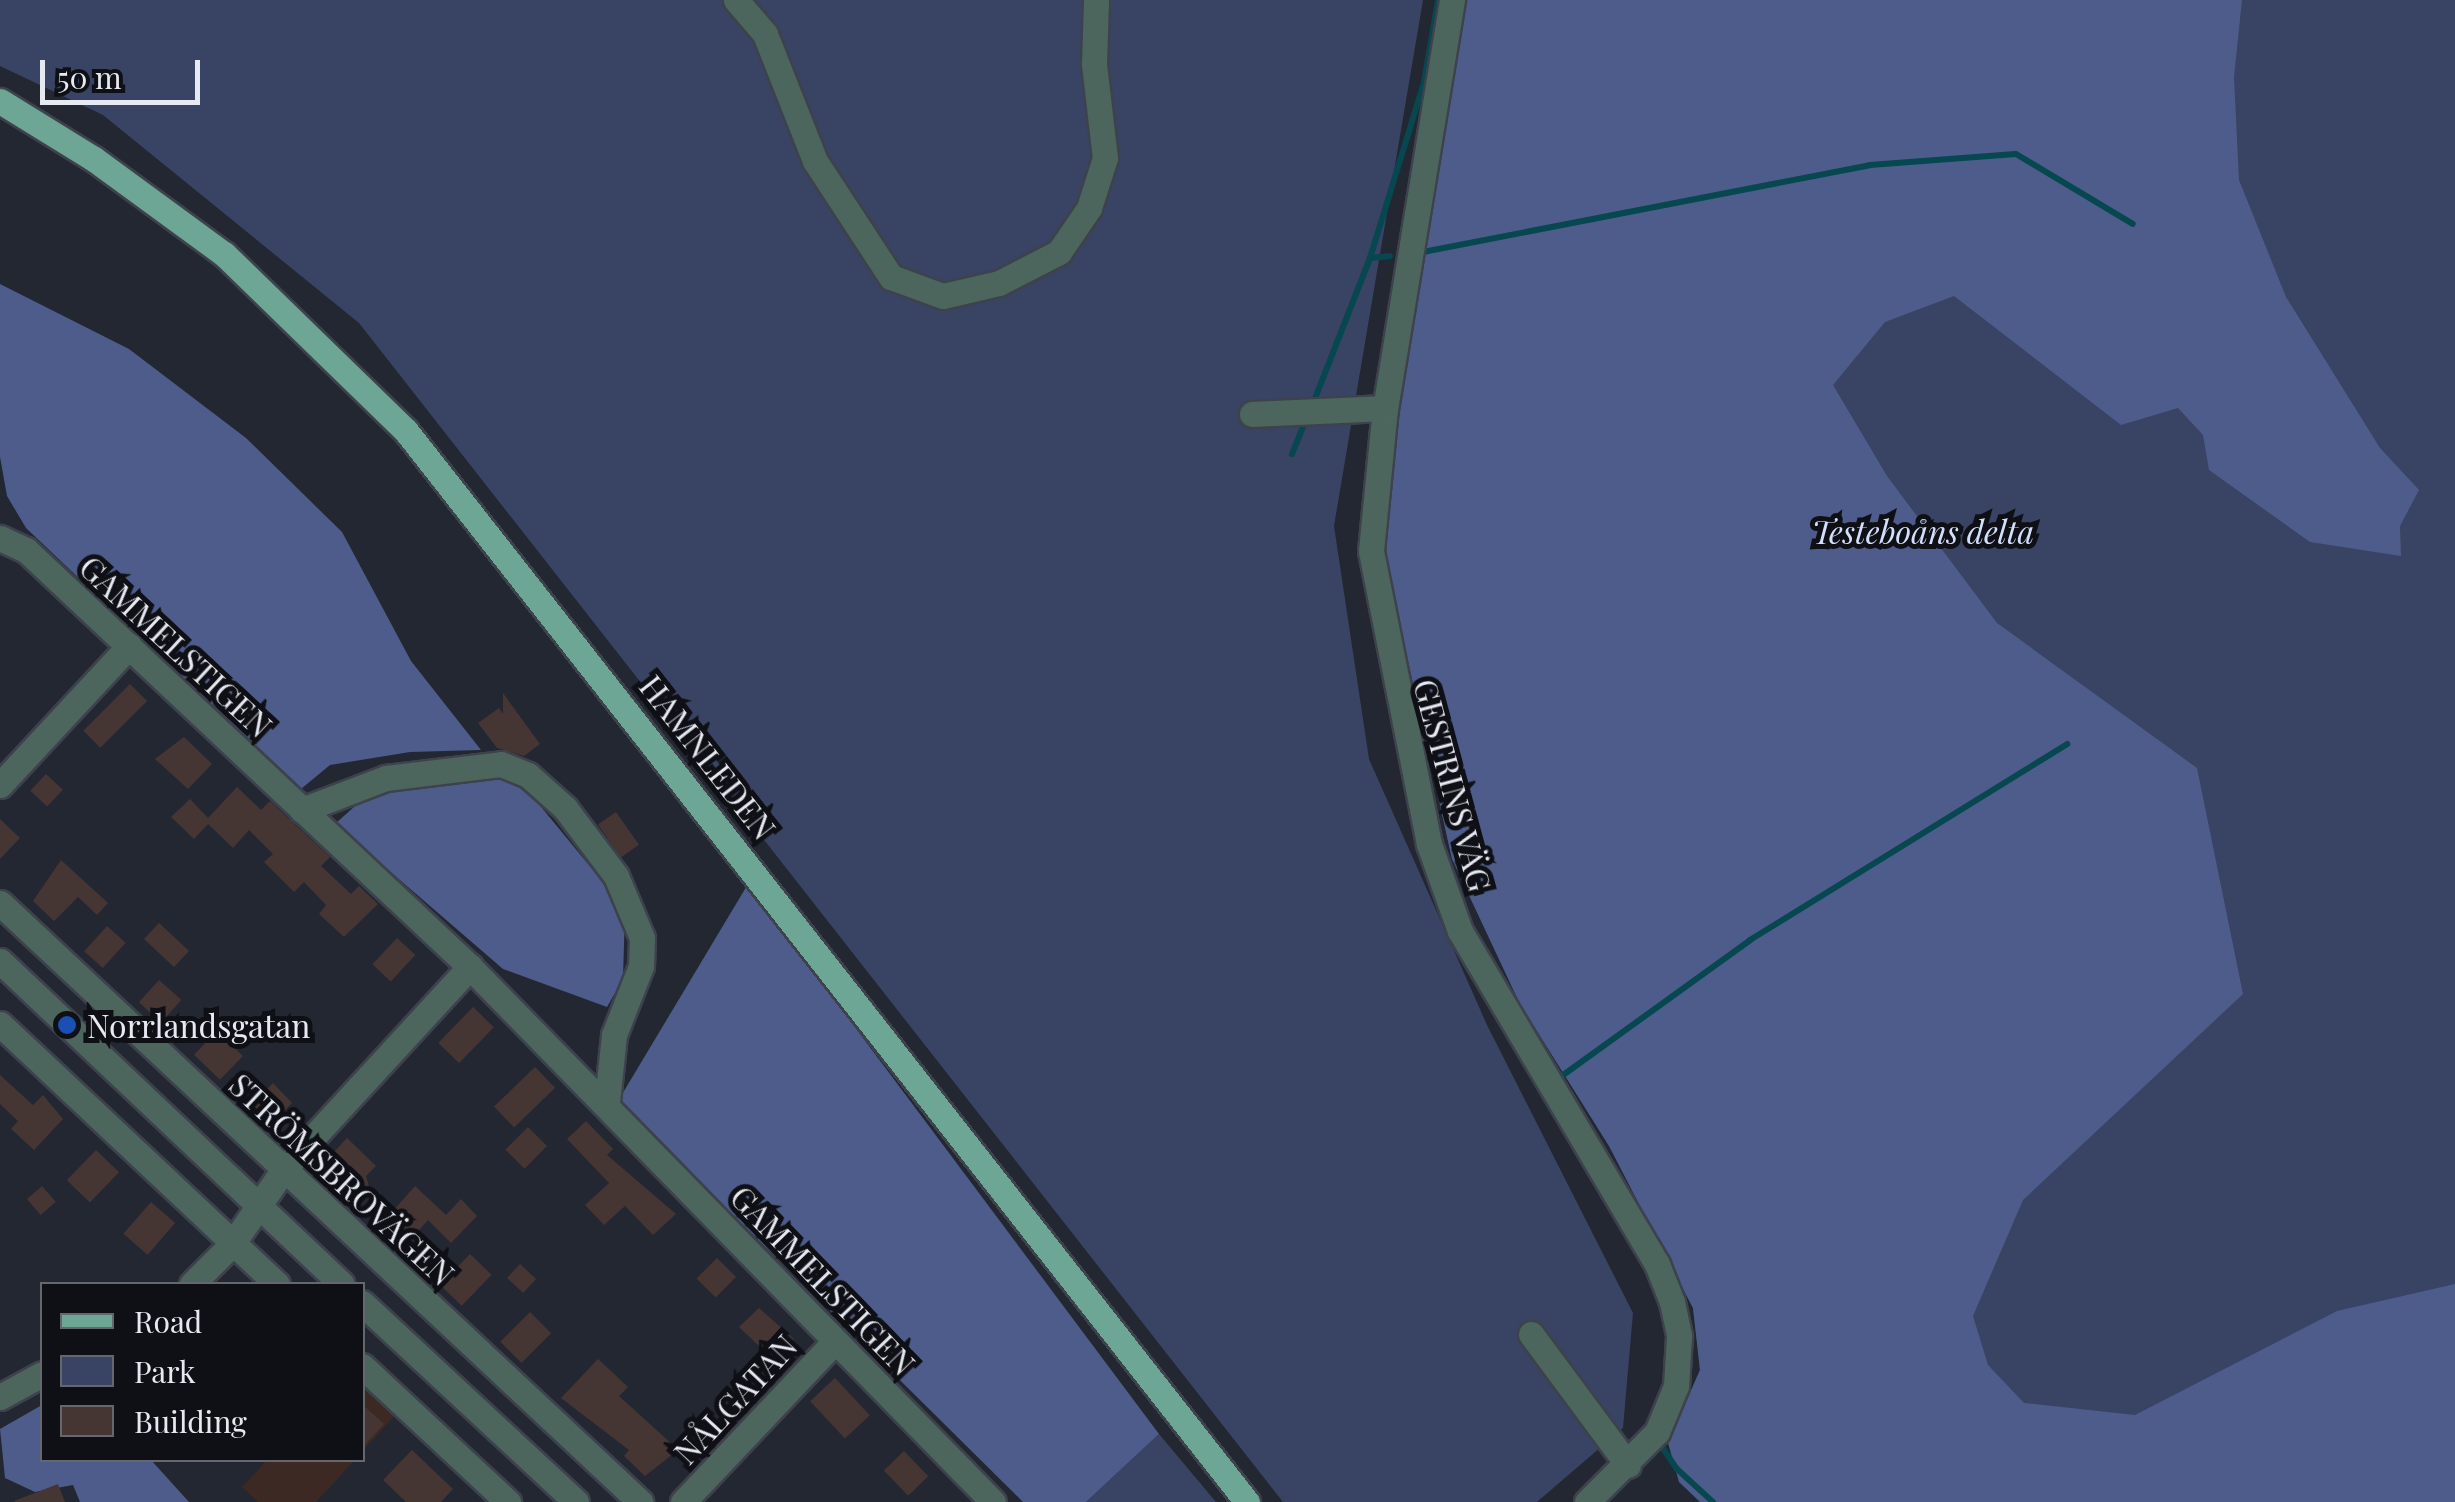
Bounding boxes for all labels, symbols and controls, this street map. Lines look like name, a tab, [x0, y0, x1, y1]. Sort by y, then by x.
scale bar	[45, 40, 205, 102]
text: 50 m	[57, 57, 122, 97]
park label: Testeboåns delta	[1812, 512, 2034, 550]
street label: GAMMELSTIGEN	[72, 547, 280, 745]
street label: HAMNLEDEN	[632, 667, 784, 847]
street label: GESTRINS VÄG	[1406, 674, 1500, 896]
place label: Norrlandsgatan	[87, 1006, 310, 1044]
marker: Norrlandsgatan	[56, 1014, 78, 1036]
street label: STRÖMSBROVÄGEN	[222, 1065, 462, 1293]
street label: GAMMELSTIGEN	[723, 1177, 923, 1383]
legend	[40, 1282, 365, 1462]
text: Road	[134, 1301, 202, 1341]
street label: NÅLGATAN	[666, 1327, 804, 1471]
text: Park	[134, 1351, 196, 1391]
text: Building	[134, 1401, 247, 1441]

